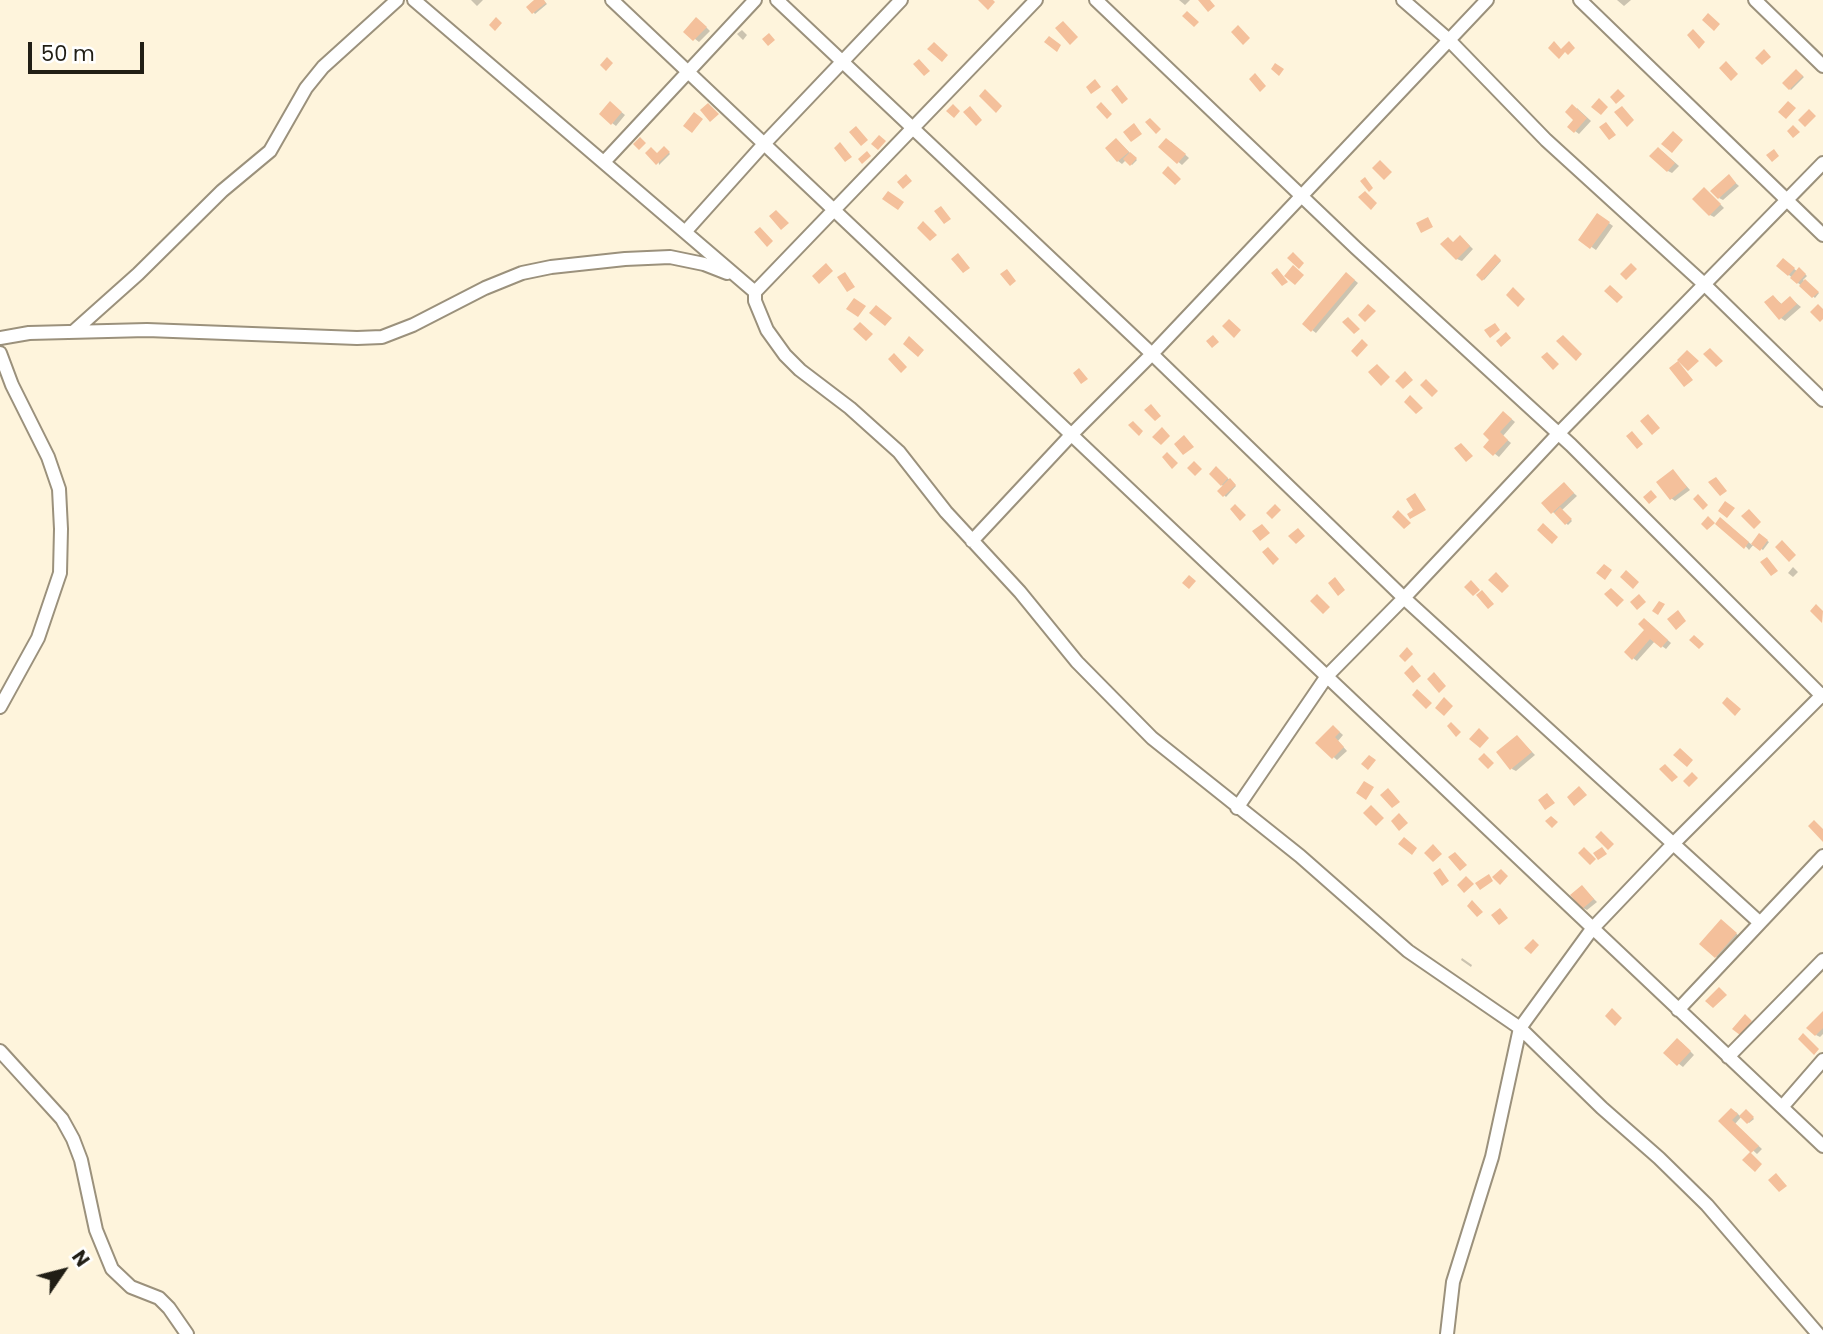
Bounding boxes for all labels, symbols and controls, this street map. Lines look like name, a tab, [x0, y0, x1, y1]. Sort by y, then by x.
scale bar	[32, 28, 147, 72]
text: 50 m	[41, 39, 95, 68]
north arrow	[28, 1236, 98, 1306]
text: N	[65, 1245, 96, 1272]

